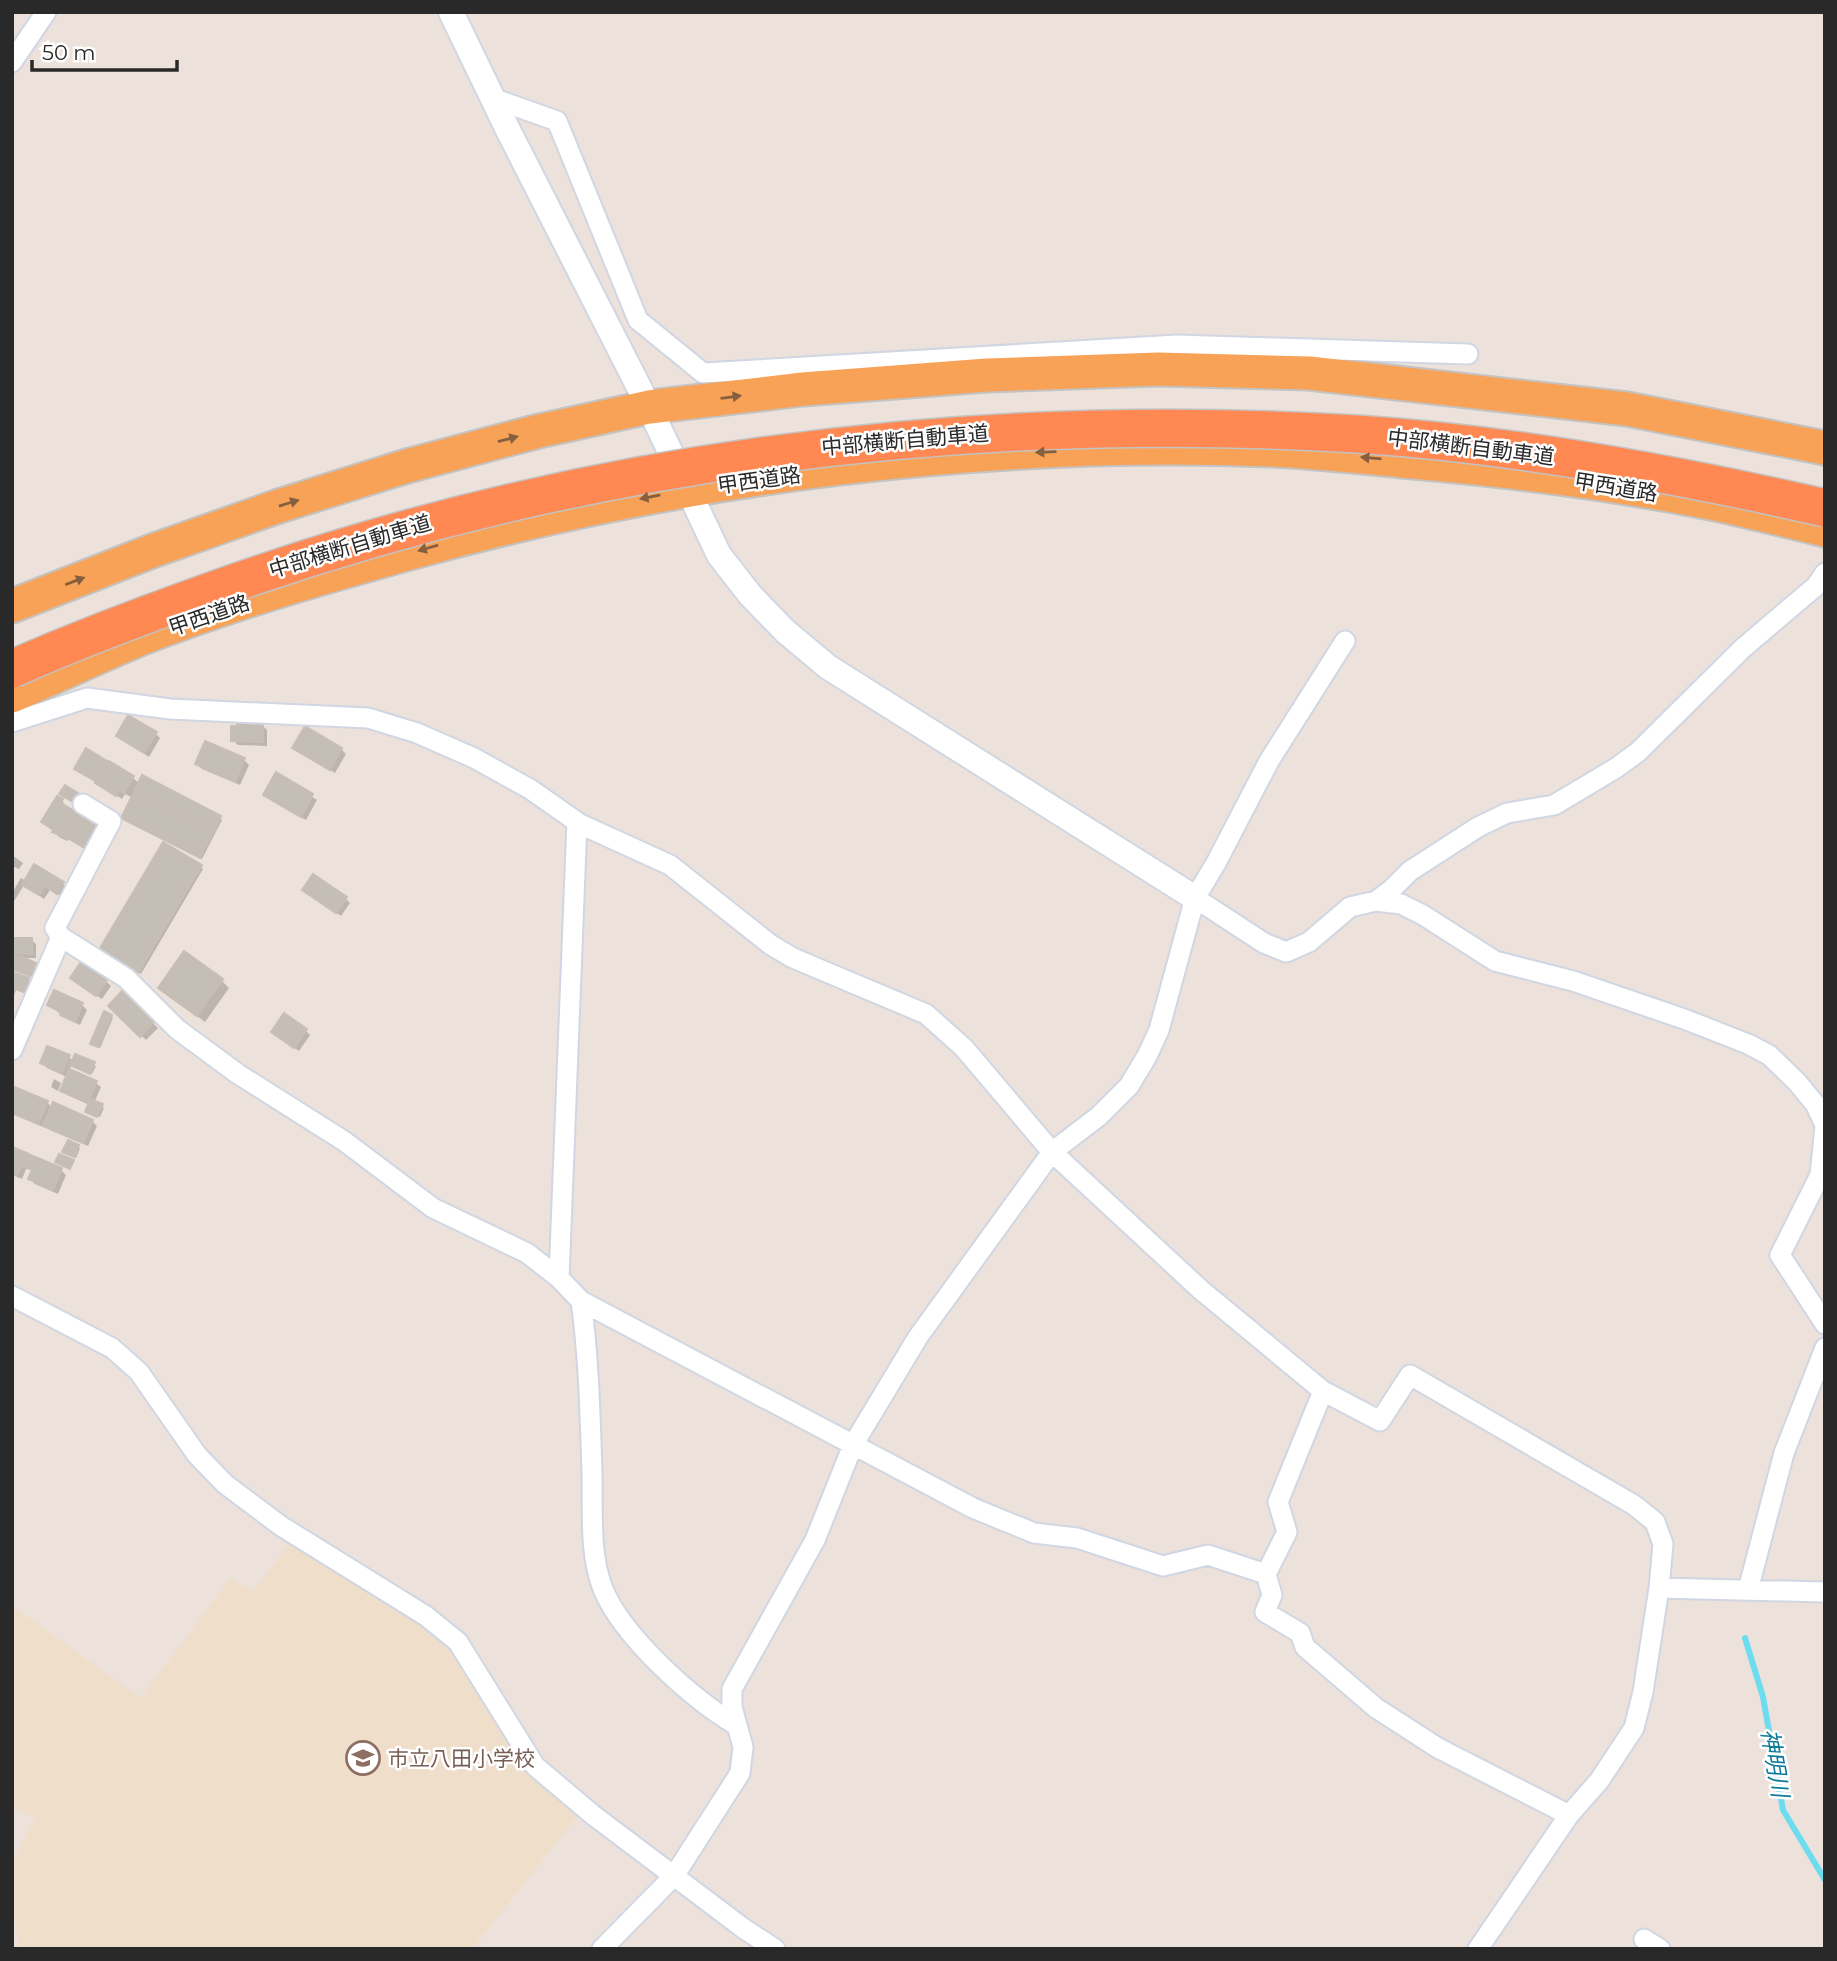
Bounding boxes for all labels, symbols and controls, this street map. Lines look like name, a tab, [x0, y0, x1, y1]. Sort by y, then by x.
scale bar	[32, 28, 177, 72]
text: 50 m	[42, 40, 96, 65]
one-way arrow	[720, 392, 742, 403]
street label: 中部横断自動車道	[820, 420, 990, 460]
street label: 中部横断自動車道	[1386, 424, 1556, 470]
one-way arrow	[497, 434, 518, 444]
one-way arrow	[1034, 447, 1056, 458]
one-way arrow	[1360, 452, 1382, 463]
street label: 甲西道路	[716, 462, 802, 498]
street label: 甲西道路	[1573, 468, 1659, 506]
one-way arrow	[639, 492, 661, 503]
one-way arrow	[279, 497, 300, 507]
street label: 中部横断自動車道	[266, 509, 434, 583]
one-way arrow	[417, 543, 439, 554]
one-way arrow	[65, 575, 86, 586]
street label: 甲西道路	[165, 590, 253, 640]
water label: 神明川	[1755, 1727, 1795, 1802]
school or university icon: 市立八田小学校	[344, 1739, 382, 1777]
place label: 市立八田小学校	[388, 1746, 535, 1771]

